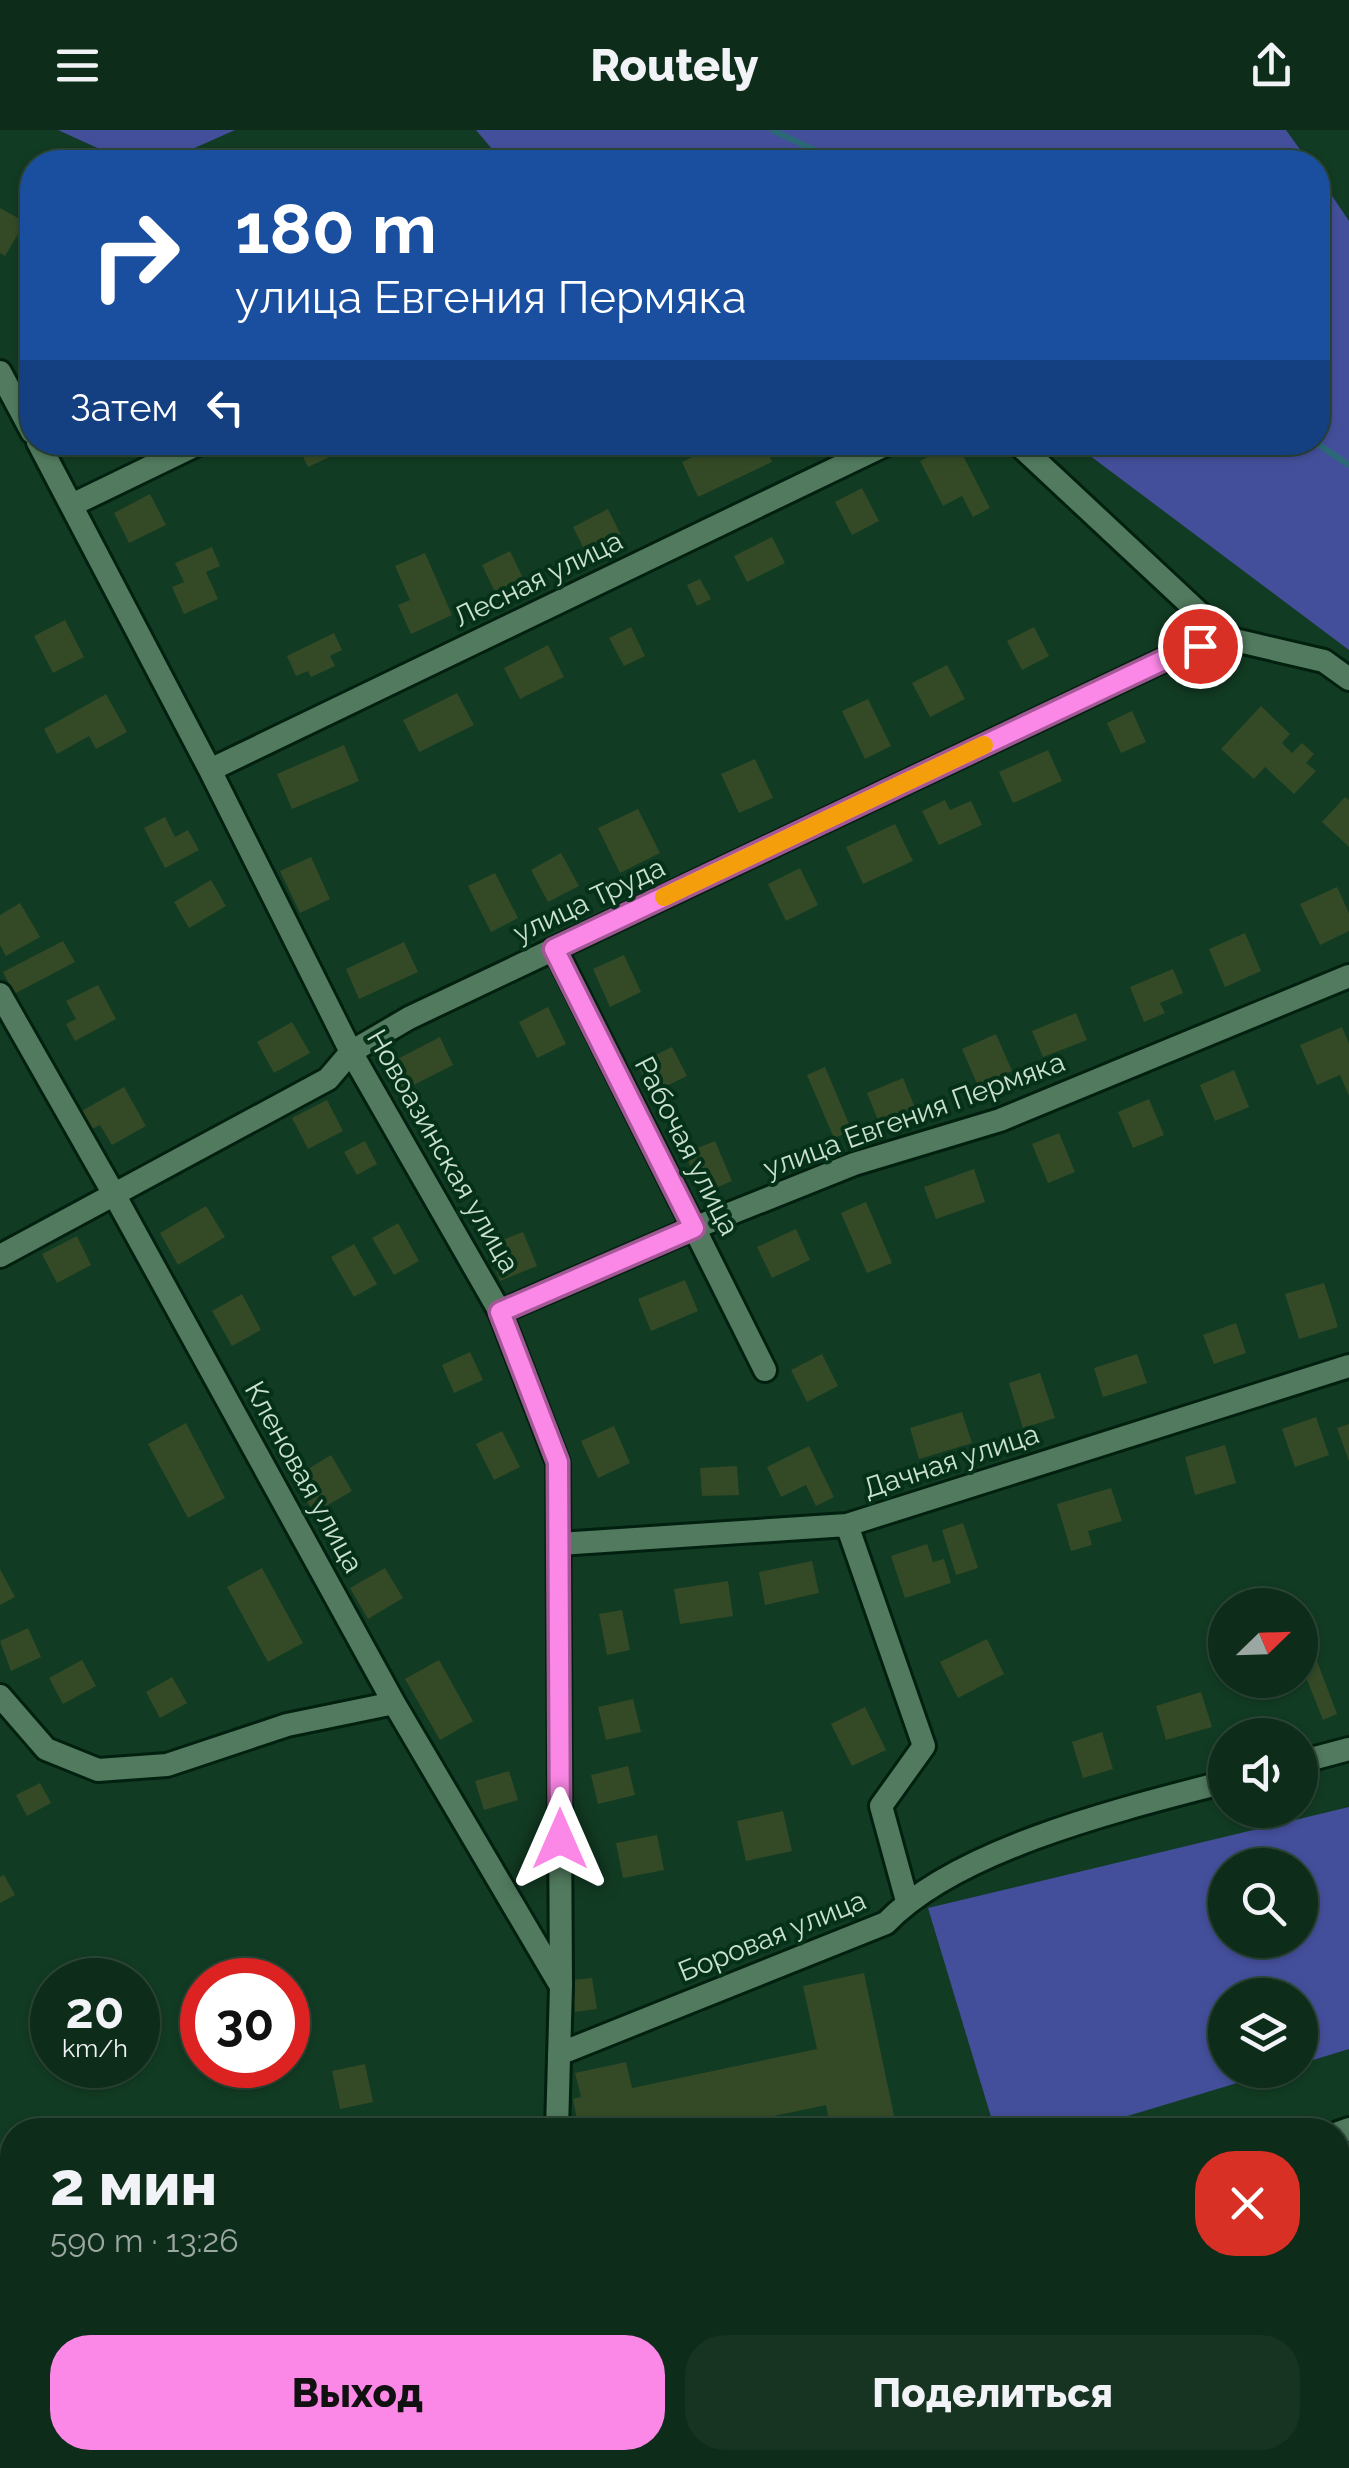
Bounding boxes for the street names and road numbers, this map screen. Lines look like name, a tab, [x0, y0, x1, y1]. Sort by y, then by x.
street label: Лесная улица	[448, 524, 628, 634]
street label: улица Труда	[508, 850, 670, 950]
street label: Новоазинская улица	[360, 1024, 526, 1278]
street label: улица Евгения Пермяка	[759, 1045, 1069, 1185]
street label: Рабочая улица	[628, 1051, 746, 1241]
street label: Кленовая улица	[238, 1376, 370, 1578]
street label: Дачная улица	[859, 1417, 1043, 1505]
street label: Боровая улица	[673, 1883, 871, 1989]

